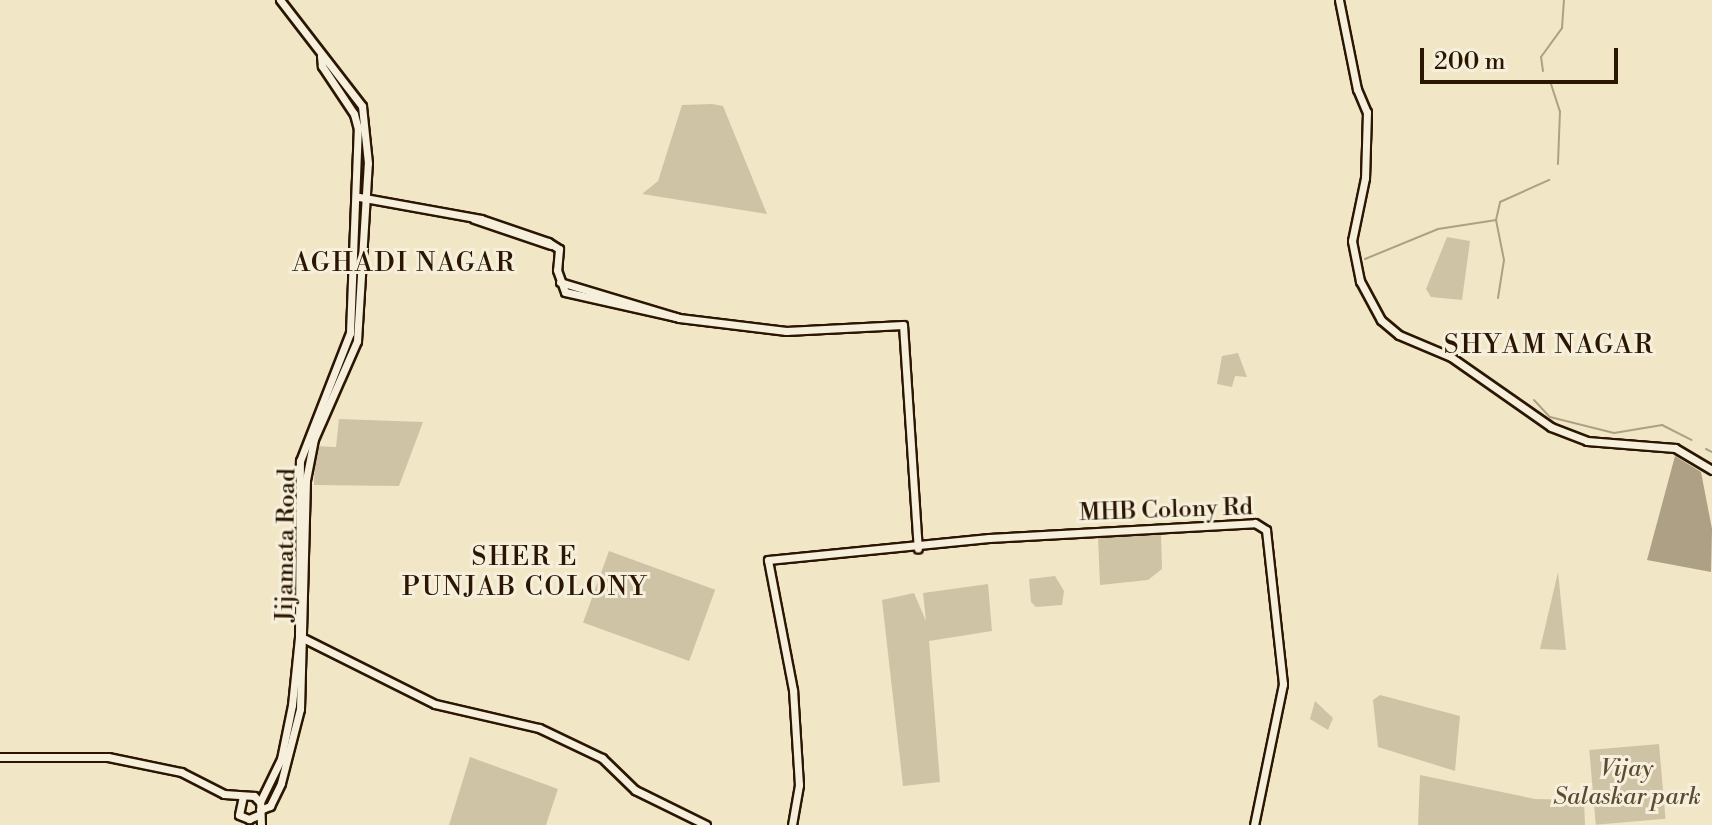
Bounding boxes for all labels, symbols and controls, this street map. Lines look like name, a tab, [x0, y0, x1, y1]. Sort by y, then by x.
scale bar	[1424, 32, 1622, 82]
text: 200 m	[1434, 47, 1505, 77]
district label: AGHADI NAGAR	[292, 248, 516, 280]
district label: SHYAM NAGAR	[1444, 330, 1654, 362]
street label: Jijamata Road	[271, 468, 303, 622]
street label: MHB Colony Rd	[1079, 494, 1253, 528]
district label: SHER E PUNJAB COLONY	[402, 542, 648, 604]
park label: Vijay Salaskar park	[1553, 756, 1701, 812]

